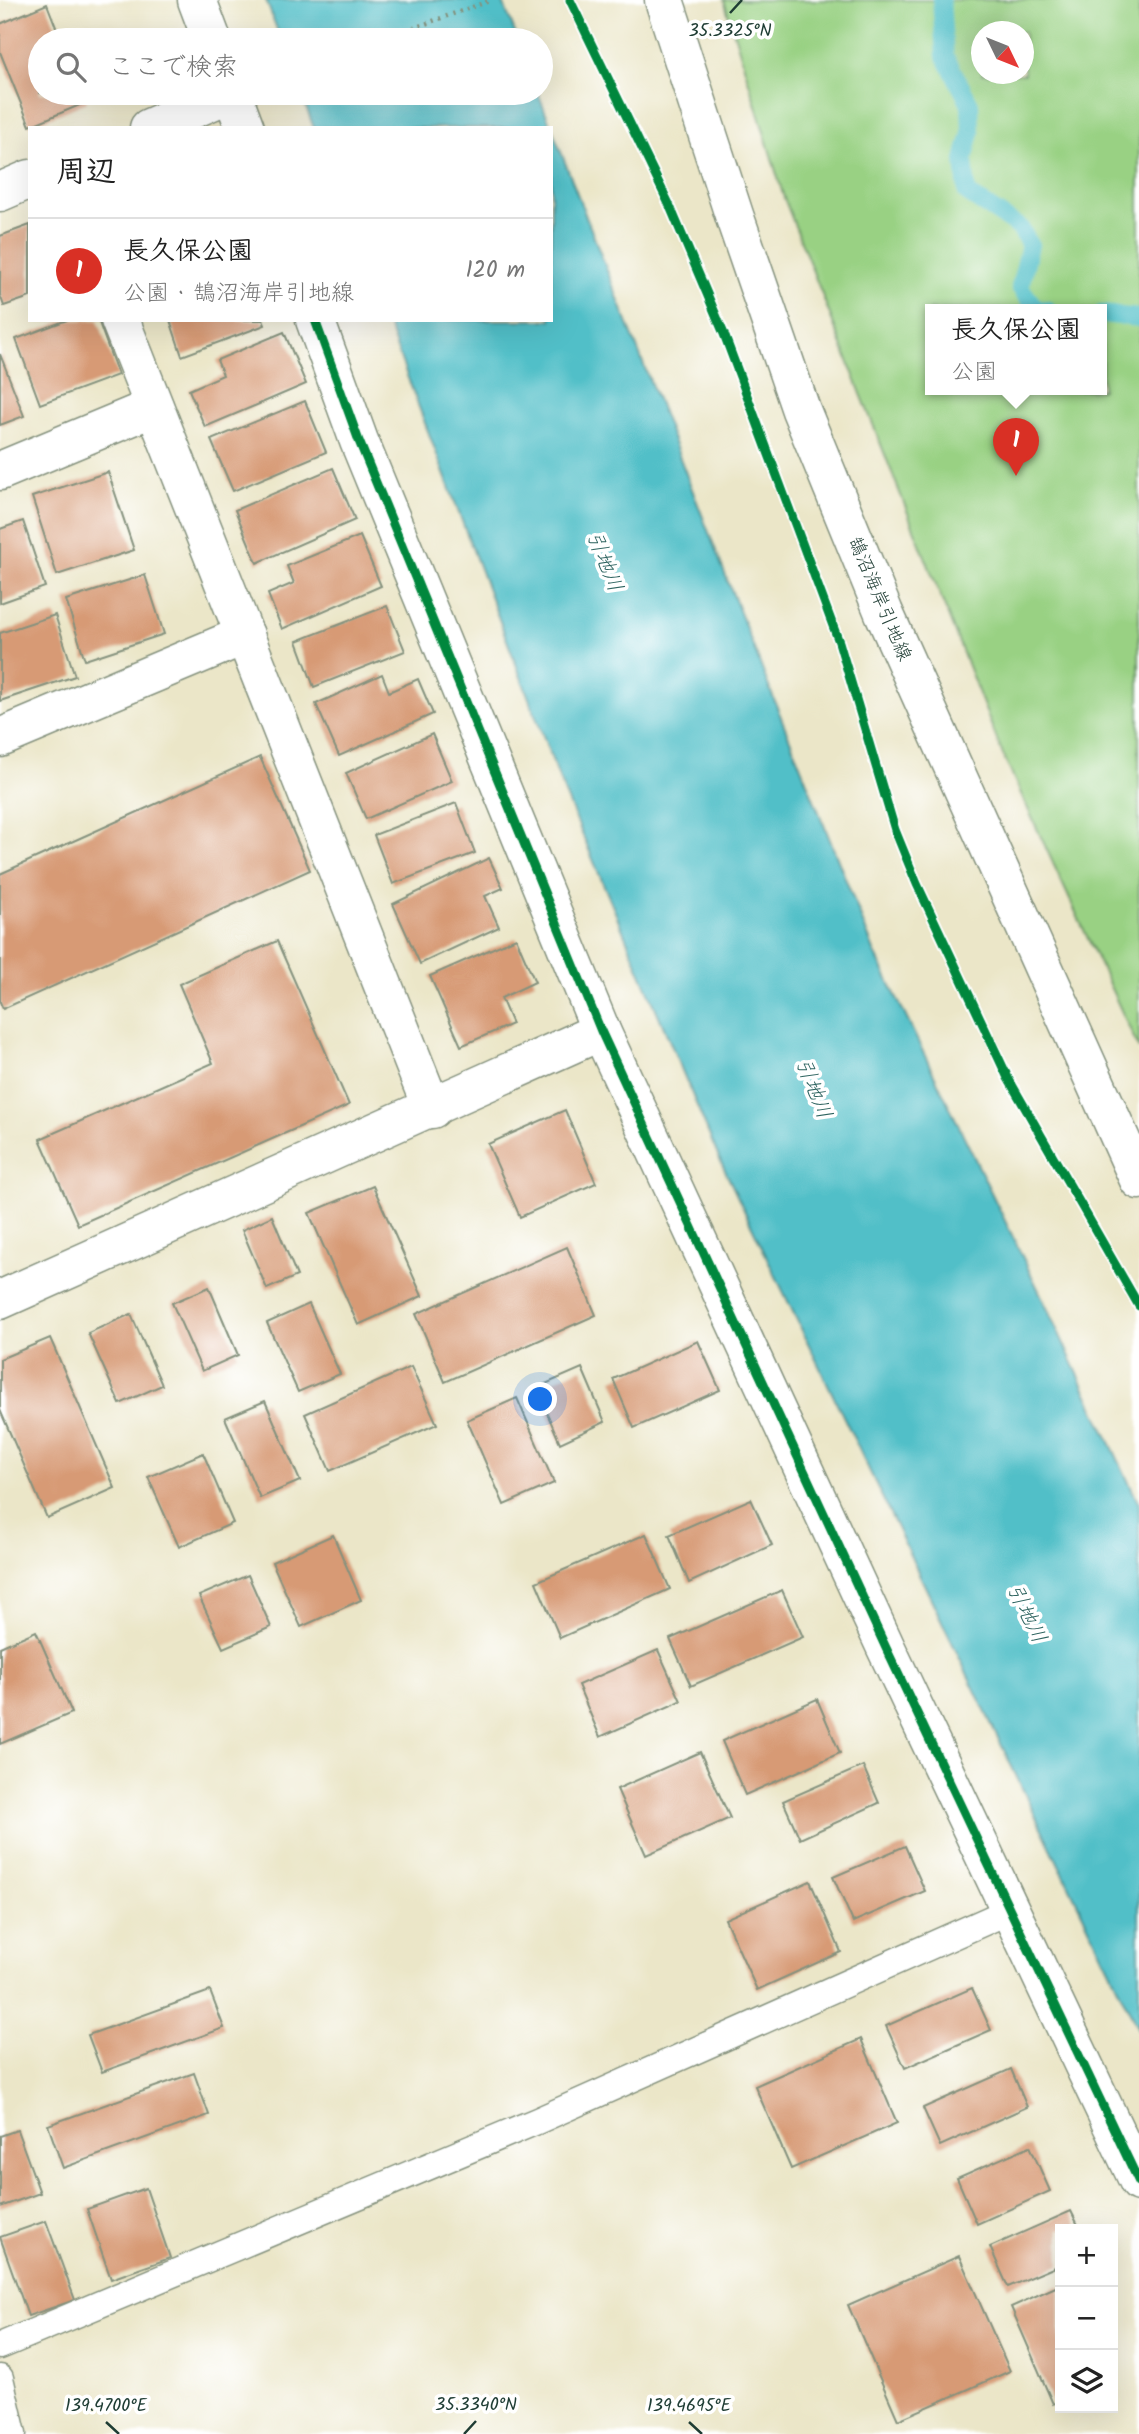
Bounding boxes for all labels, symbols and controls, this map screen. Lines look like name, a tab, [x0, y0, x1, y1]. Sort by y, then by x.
text: 35.3325°N	[688, 17, 772, 46]
north arrow	[971, 21, 1034, 84]
search box	[28, 28, 553, 105]
text: ここで検索	[108, 47, 238, 89]
icon: search	[52, 48, 90, 86]
text: 周辺	[56, 149, 116, 197]
text: 長久保公園	[123, 231, 253, 273]
text: 1	[76, 253, 82, 289]
text: 120 m	[465, 253, 525, 289]
text: 公園 · 鵠沼海岸引地線	[123, 276, 354, 312]
popup	[925, 304, 1107, 395]
text: 長久保公園	[951, 310, 1081, 352]
text: 公園	[951, 355, 997, 391]
pin: 1	[993, 418, 1039, 476]
water label: 引地川	[577, 527, 631, 597]
street label: 鵠沼海岸引地線	[839, 532, 919, 666]
water label: 引地川	[786, 1054, 840, 1124]
your location	[523, 1382, 557, 1416]
water label: 引地川	[997, 1578, 1055, 1650]
map controls	[1055, 2224, 1118, 2413]
button: +	[1055, 2224, 1118, 2287]
button: −	[1055, 2287, 1118, 2350]
button: layers	[1055, 2350, 1118, 2413]
text: 35.3340°N	[435, 2391, 517, 2420]
text: 139.4700°E	[65, 2392, 147, 2421]
text: 139.4695°E	[647, 2392, 731, 2421]

